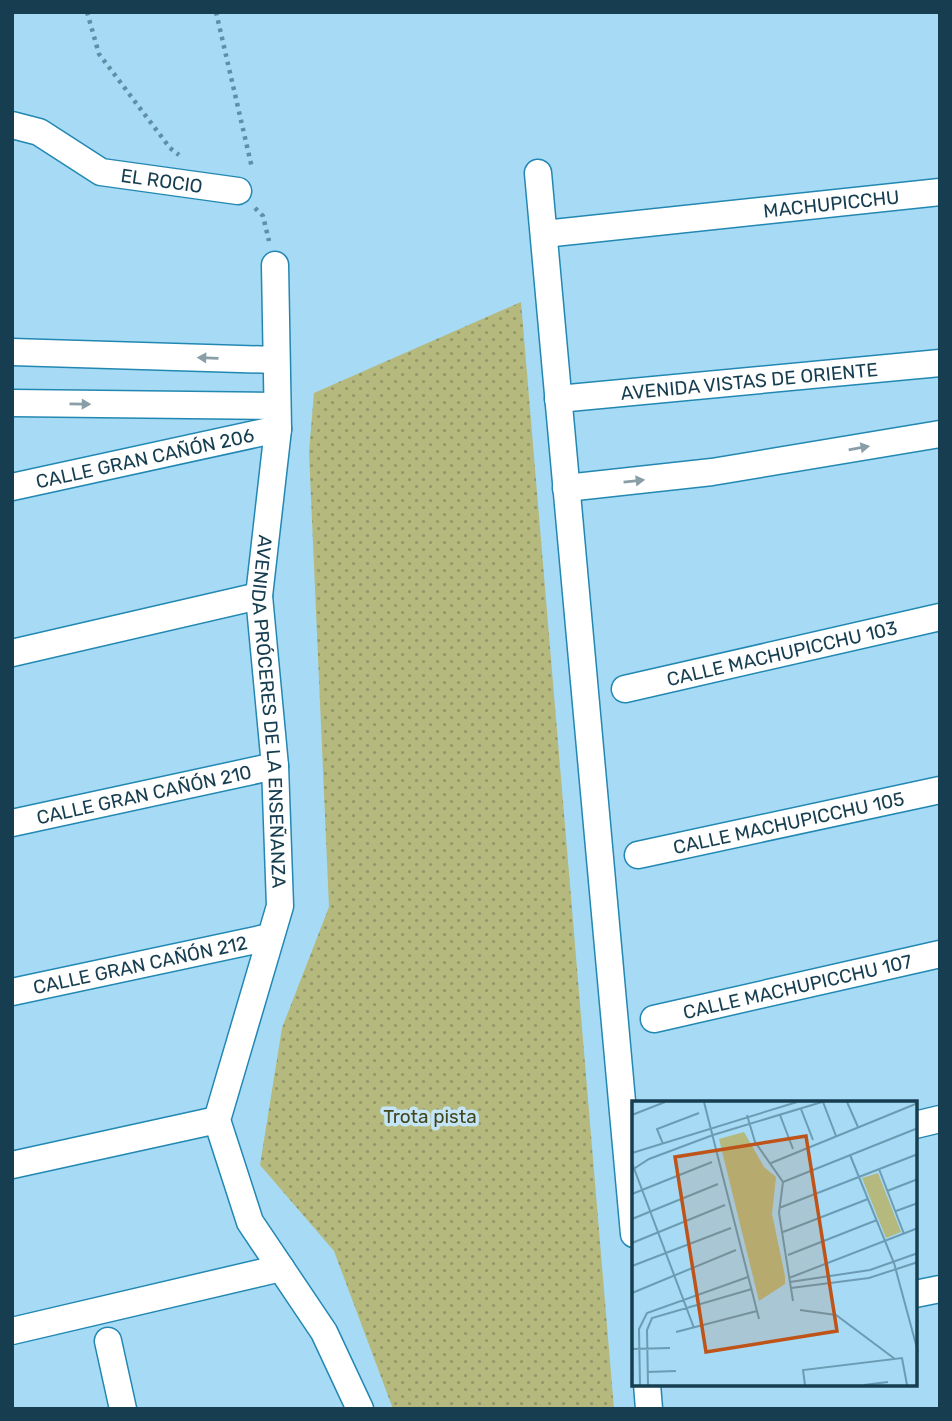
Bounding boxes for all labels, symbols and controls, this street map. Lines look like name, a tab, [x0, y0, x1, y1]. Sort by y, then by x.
street label: EL ROCIO	[119, 164, 204, 198]
street label: MACHUPICCHU	[762, 185, 901, 223]
one-way arrow	[197, 352, 219, 364]
street label: AVENIDA VISTAS DE ORIENTE	[619, 358, 879, 405]
one-way arrow	[70, 398, 92, 410]
street label: CALLE GRAN CAÑÓN 206	[34, 424, 256, 493]
one-way arrow	[848, 442, 870, 453]
one-way arrow	[623, 475, 645, 486]
street label: AVENIDA PRÓCERES DE LA ENSEÑANZA	[246, 534, 290, 889]
street label: CALLE MACHUPICCHU 103	[665, 616, 900, 691]
street label: CALLE GRAN CAÑÓN 210	[34, 760, 254, 829]
street label: CALLE MACHUPICCHU 105	[671, 787, 906, 859]
street label: CALLE GRAN CAÑÓN 212	[31, 931, 249, 999]
street label: CALLE MACHUPICCHU 107	[681, 950, 914, 1024]
inset map	[632, 1101, 917, 1386]
park label: Trota pista	[383, 1105, 477, 1128]

